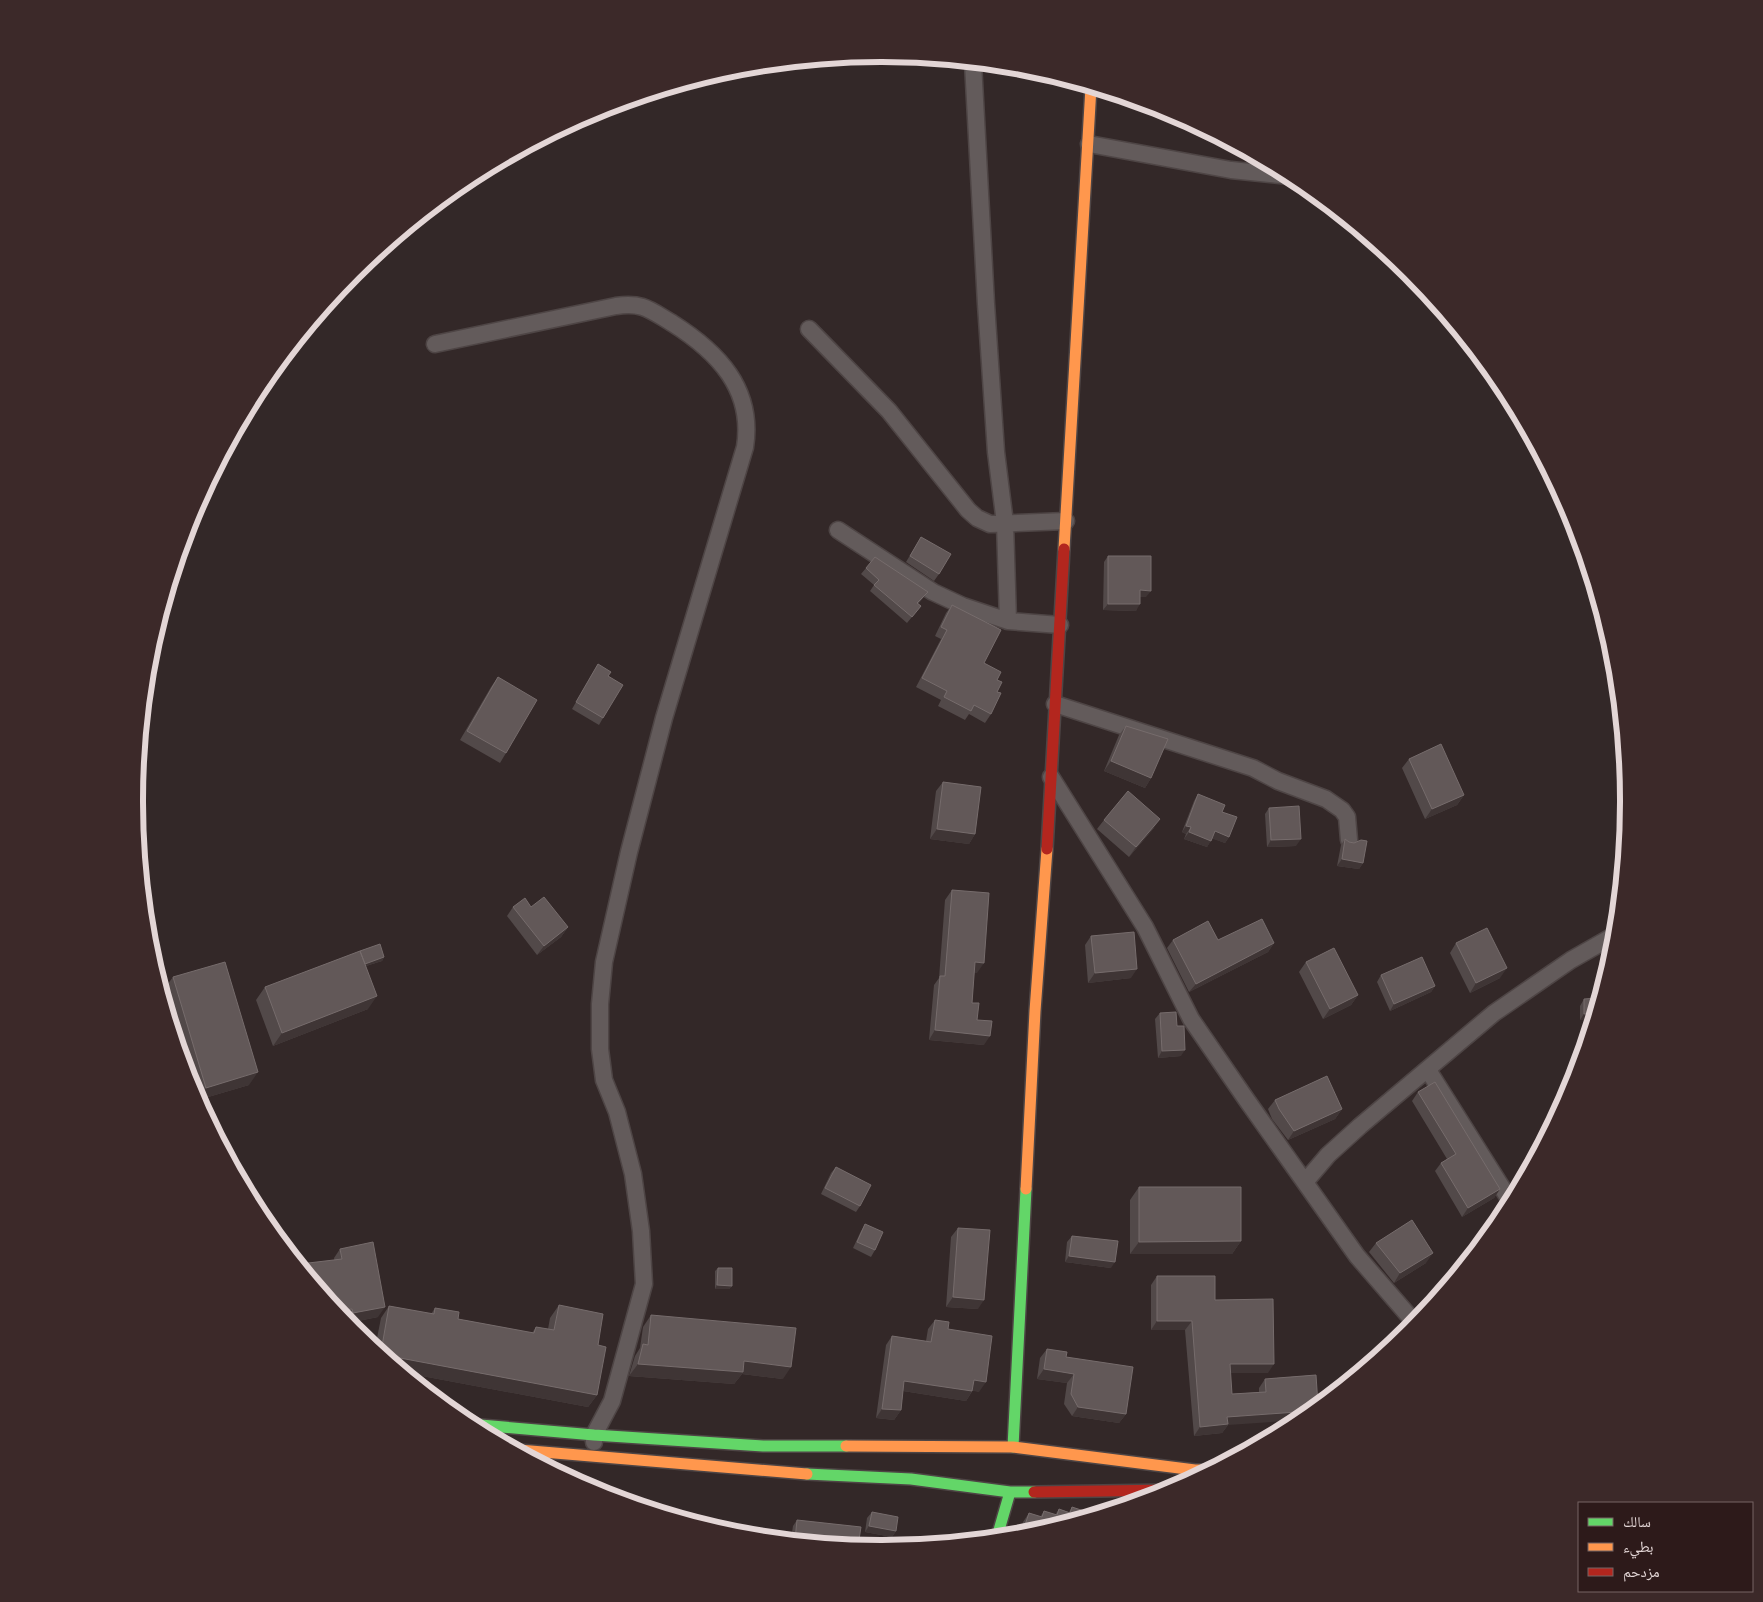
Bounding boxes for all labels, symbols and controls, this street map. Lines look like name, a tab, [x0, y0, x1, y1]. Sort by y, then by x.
legend	[1578, 1502, 1753, 1592]
text: سالك	[1623, 1513, 1651, 1531]
text: بطيء	[1623, 1538, 1653, 1559]
text: مزدحم	[1623, 1563, 1660, 1582]

